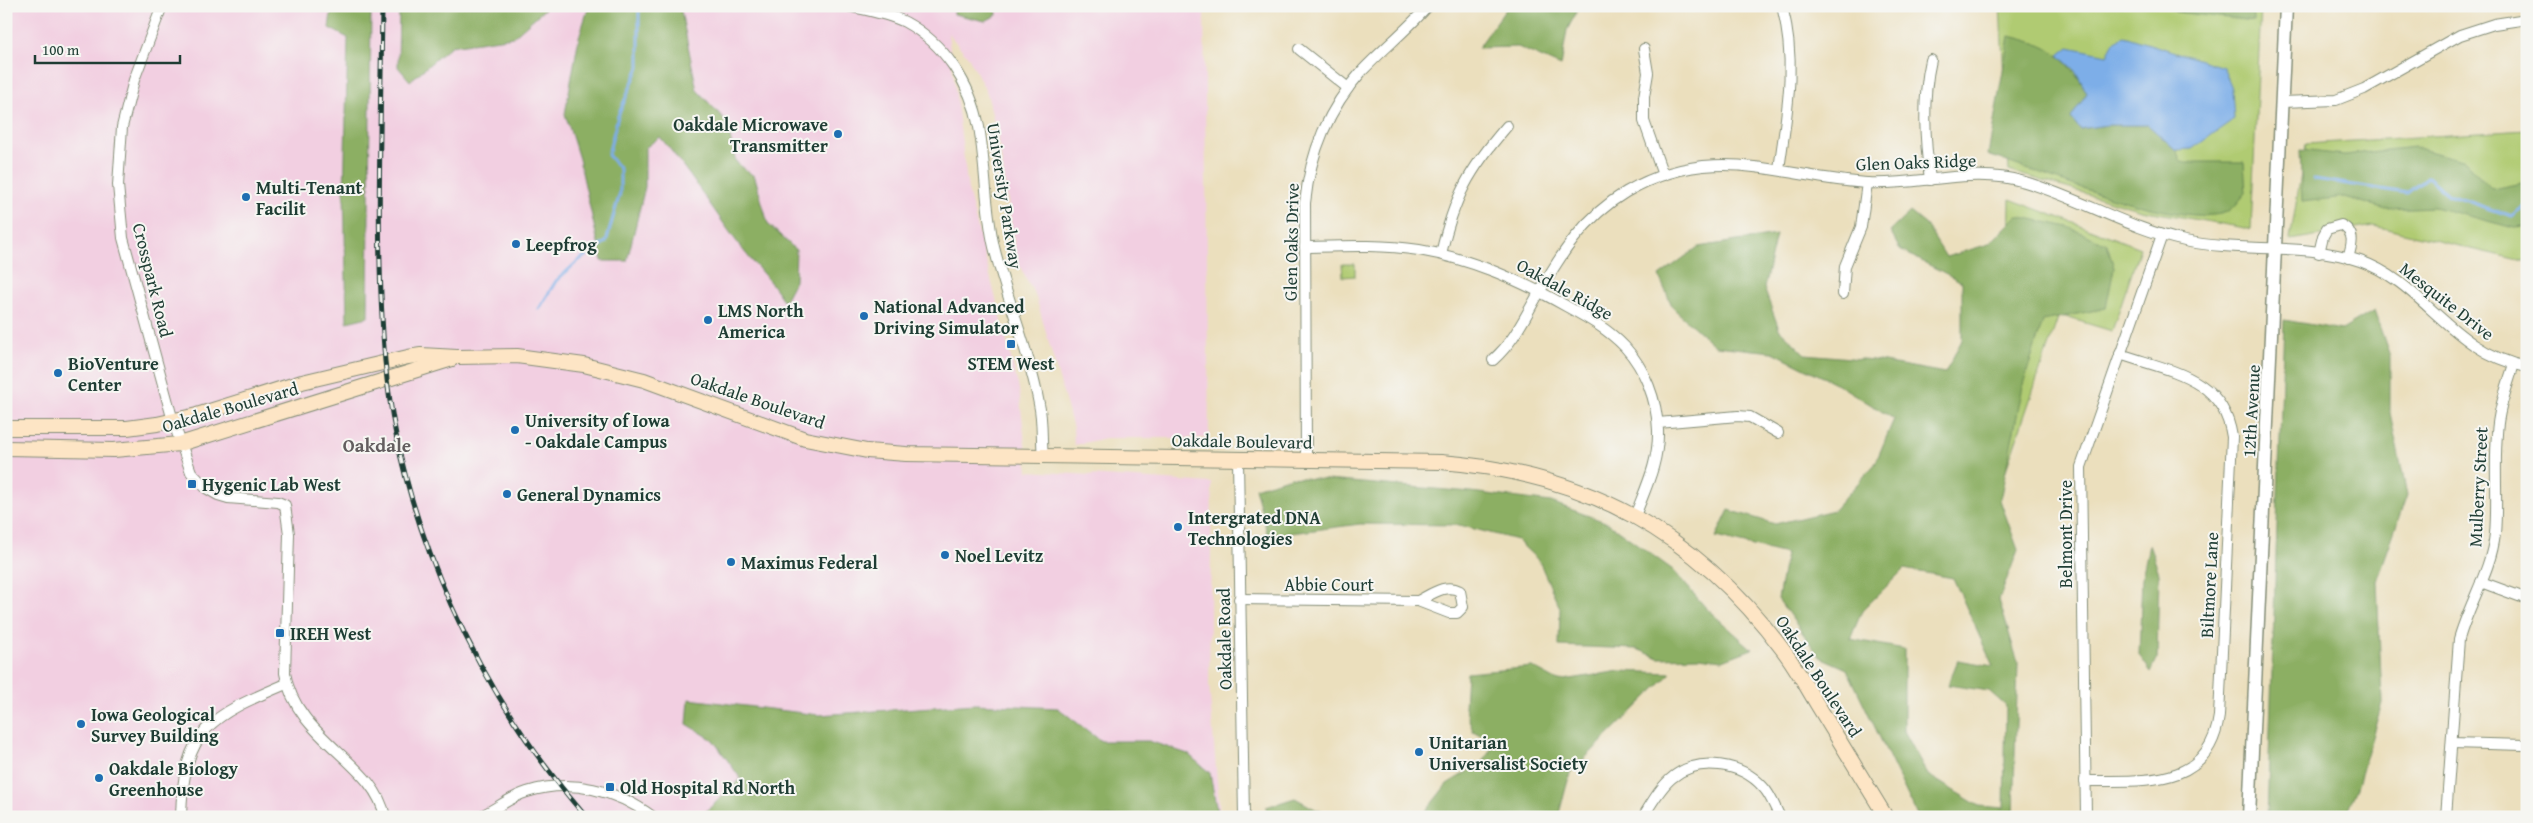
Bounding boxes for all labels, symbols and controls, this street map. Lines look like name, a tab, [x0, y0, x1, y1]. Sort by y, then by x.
scale bar	[35, 32, 180, 64]
text: 100 m	[42, 39, 80, 60]
place label: Oakdale Microwave Transmitter	[673, 111, 829, 159]
street label: University Parkway	[980, 121, 1030, 271]
marker: Oakdale Microwave Transmitter	[832, 128, 844, 140]
street label: Glen Oaks Ridge	[1855, 146, 1977, 178]
place label: Multi-Tenant Facilit	[256, 174, 363, 222]
street label: Glen Oaks Drive	[1276, 183, 1306, 301]
marker: Multi-Tenant Facilit	[240, 191, 252, 203]
street label: Crosspark Road	[126, 220, 180, 340]
place label: Leepfrog	[526, 231, 597, 258]
marker: Leepfrog	[510, 238, 522, 250]
street label: Oakdale Ridge	[1512, 251, 1618, 327]
street label: Mesquite Drive	[2394, 255, 2500, 347]
place label: National Advanced Driving Simulator	[874, 293, 1025, 341]
place label: LMS North America	[718, 297, 804, 345]
marker: National Advanced Driving Simulator	[858, 310, 870, 322]
marker: LMS North America	[702, 314, 714, 326]
marker: STEM West	[1005, 338, 1017, 350]
place label: BioVenture Center	[68, 350, 159, 398]
place label: STEM West	[967, 350, 1055, 377]
street label: Oakdale Boulevard	[687, 364, 829, 436]
street label: 12th Avenue	[2235, 364, 2267, 458]
marker: BioVenture Center	[52, 367, 64, 379]
street label: Oakdale Boulevard	[159, 375, 302, 439]
place label: University of Iowa - Oakdale Campus	[525, 407, 670, 455]
marker: University of Iowa - Oakdale Campus	[509, 424, 521, 436]
street label: Mulberry Street	[2461, 425, 2495, 548]
street label: Oakdale Boulevard	[1171, 426, 1313, 456]
district label: Oakdale	[343, 431, 411, 459]
place label: Hygenic Lab West	[202, 471, 341, 498]
marker: Hygenic Lab West	[186, 478, 198, 490]
street label: Belmont Drive	[2052, 480, 2079, 588]
place label: General Dynamics	[517, 481, 661, 508]
marker: General Dynamics	[501, 488, 513, 500]
place label: Intergrated DNA Technologies	[1188, 504, 1321, 552]
marker: Intergrated DNA Technologies	[1172, 521, 1184, 533]
street label: Biltmore Lane	[2193, 531, 2225, 639]
place label: Noel Levitz	[955, 542, 1044, 569]
place label: Maximus Federal	[741, 549, 878, 576]
marker: Noel Levitz	[939, 549, 951, 561]
marker: Maximus Federal	[725, 556, 737, 568]
street label: Abbie Court	[1284, 571, 1374, 598]
street label: Oakdale Road	[1210, 587, 1238, 690]
street label: Oakdale Boulevard	[1769, 610, 1869, 743]
place label: IREH West	[290, 620, 371, 647]
marker: IREH West	[274, 627, 286, 639]
place label: Iowa Geological Survey Building	[91, 701, 219, 749]
marker: Iowa Geological Survey Building	[75, 718, 87, 730]
place label: Unitarian Universalist Society	[1429, 729, 1588, 777]
marker: Unitarian Universalist Society	[1413, 746, 1425, 758]
place label: Oakdale Biology Greenhouse	[109, 755, 239, 803]
marker: Oakdale Biology Greenhouse	[93, 772, 105, 784]
place label: Old Hospital Rd North	[620, 774, 796, 801]
marker: Old Hospital Rd North	[604, 781, 616, 793]

